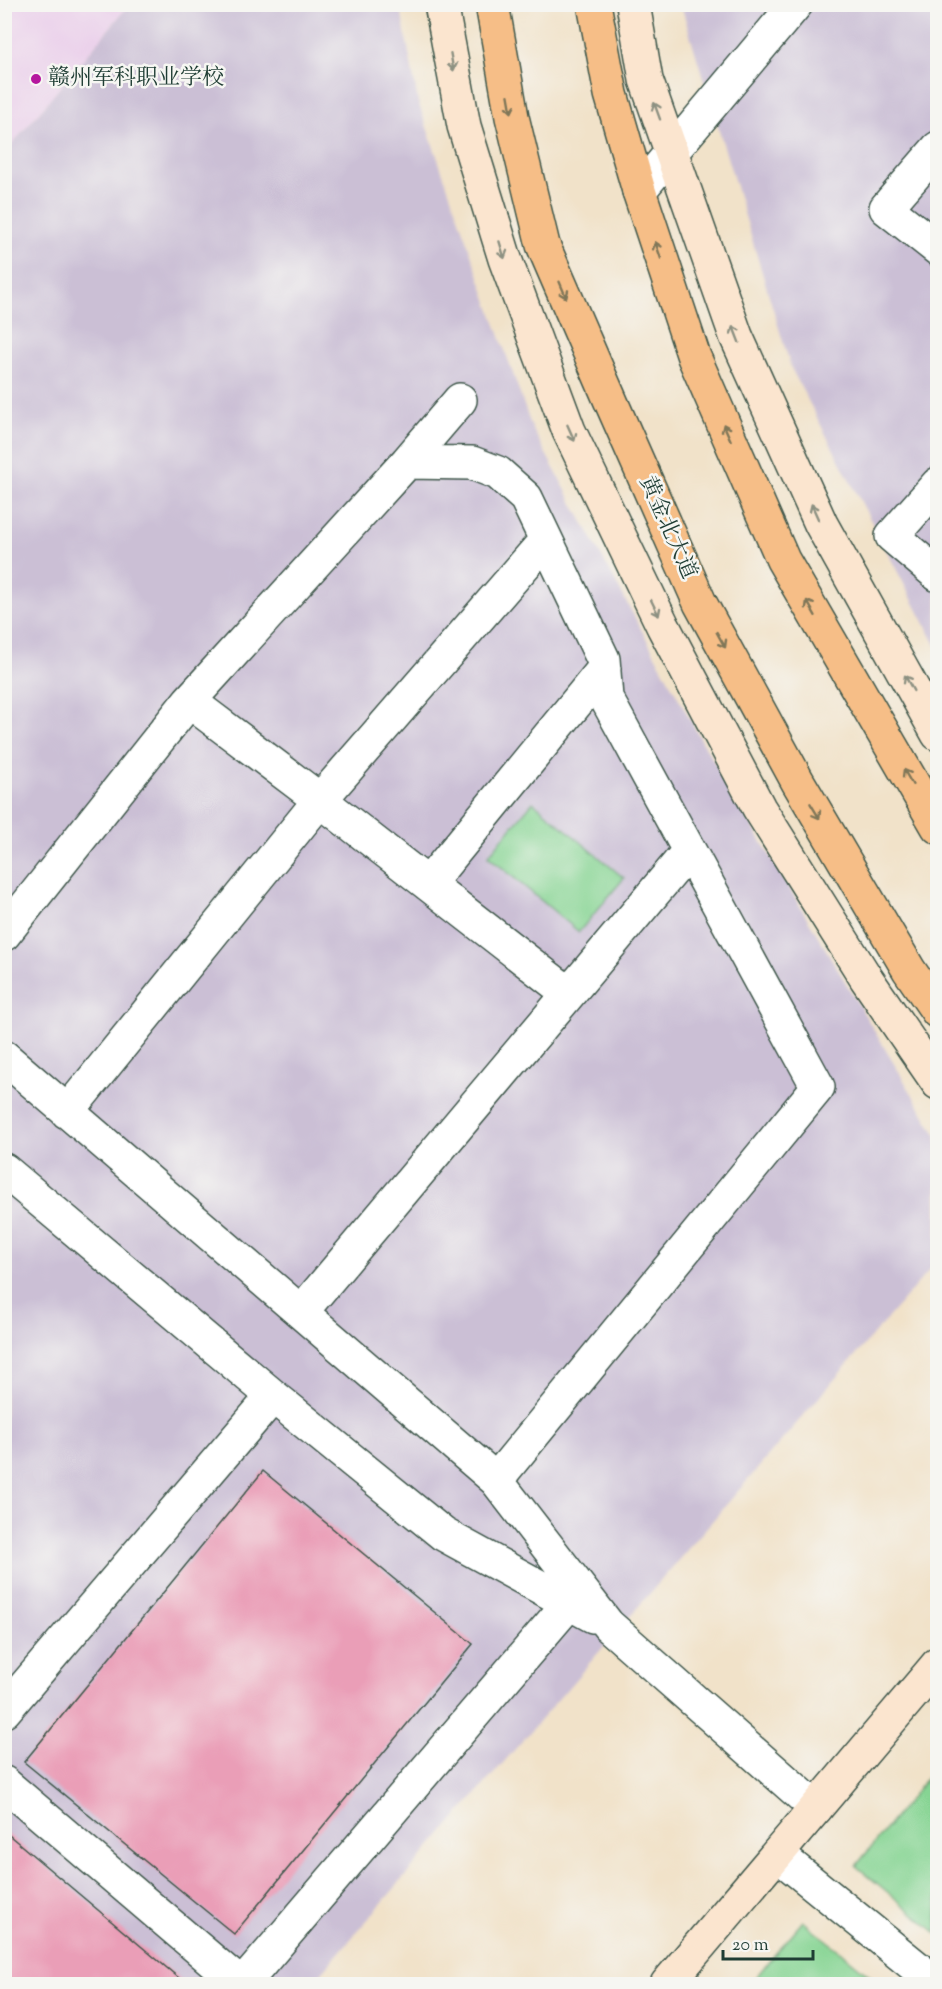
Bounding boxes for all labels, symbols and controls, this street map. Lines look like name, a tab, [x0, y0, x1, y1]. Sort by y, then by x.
one-way arrow	[447, 52, 458, 71]
place label: 赣州军科职业学校	[48, 63, 224, 95]
marker: 赣州军科职业学校	[29, 72, 43, 86]
one-way arrow	[504, 93, 515, 113]
one-way arrow	[651, 102, 662, 120]
one-way arrow	[498, 240, 509, 259]
one-way arrow	[652, 241, 663, 260]
one-way arrow	[558, 281, 569, 299]
one-way arrow	[730, 325, 741, 344]
one-way arrow	[566, 423, 577, 441]
one-way arrow	[721, 423, 732, 442]
street label: 黄金北大道	[630, 471, 704, 585]
one-way arrow	[809, 504, 821, 522]
one-way arrow	[650, 599, 661, 617]
one-way arrow	[804, 600, 816, 617]
one-way arrow	[716, 631, 727, 649]
one-way arrow	[903, 675, 915, 692]
one-way arrow	[902, 769, 914, 786]
one-way arrow	[809, 802, 821, 819]
scale bar	[723, 1923, 813, 1961]
text: 20 m	[732, 1933, 769, 1959]

